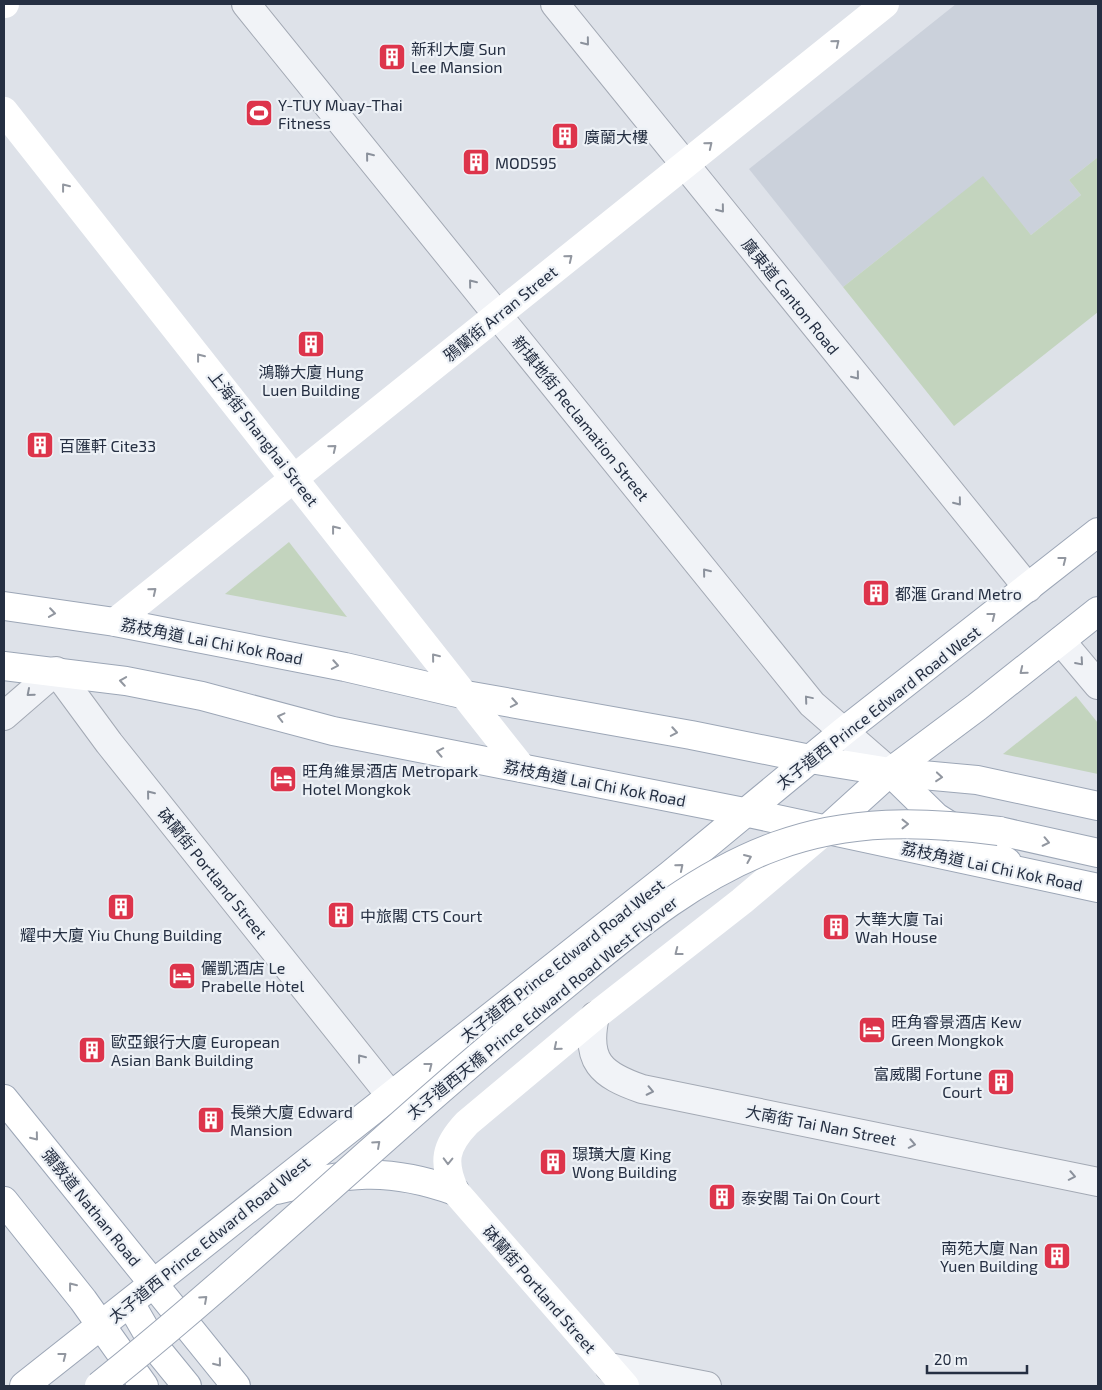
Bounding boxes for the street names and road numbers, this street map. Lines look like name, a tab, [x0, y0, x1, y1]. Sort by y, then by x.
street label: 廣東道 Canton Road	[738, 234, 844, 358]
street label: 鴉蘭街 Arran Street	[439, 261, 561, 365]
street label: 新填地街 Reclamation Street	[509, 332, 653, 504]
street label: 上海街 Shanghai Street	[205, 366, 323, 510]
street label: 荔枝角道 Lai Chi Kok Road	[119, 614, 305, 668]
street label: 太子道西 Prince Edward Road West	[772, 621, 984, 793]
street label: 荔枝角道 Lai Chi Kok Road	[502, 756, 688, 810]
street label: 砵蘭街 Portland Street	[154, 804, 272, 942]
street label: 荔枝角道 Lai Chi Kok Road	[900, 837, 1084, 895]
street label: 太子道西 Prince Edward Road West	[456, 874, 668, 1046]
street label: 太子道西天橋 Prince Edward Road West Flyover	[403, 891, 682, 1122]
street label: 大南街 Tai Nan Street	[744, 1101, 898, 1149]
street label: 彌敦道 Nathan Road	[39, 1144, 145, 1270]
street label: 太子道西 Prince Edward Road West	[105, 1152, 313, 1326]
street label: 砵蘭街 Portland Street	[480, 1221, 600, 1357]

